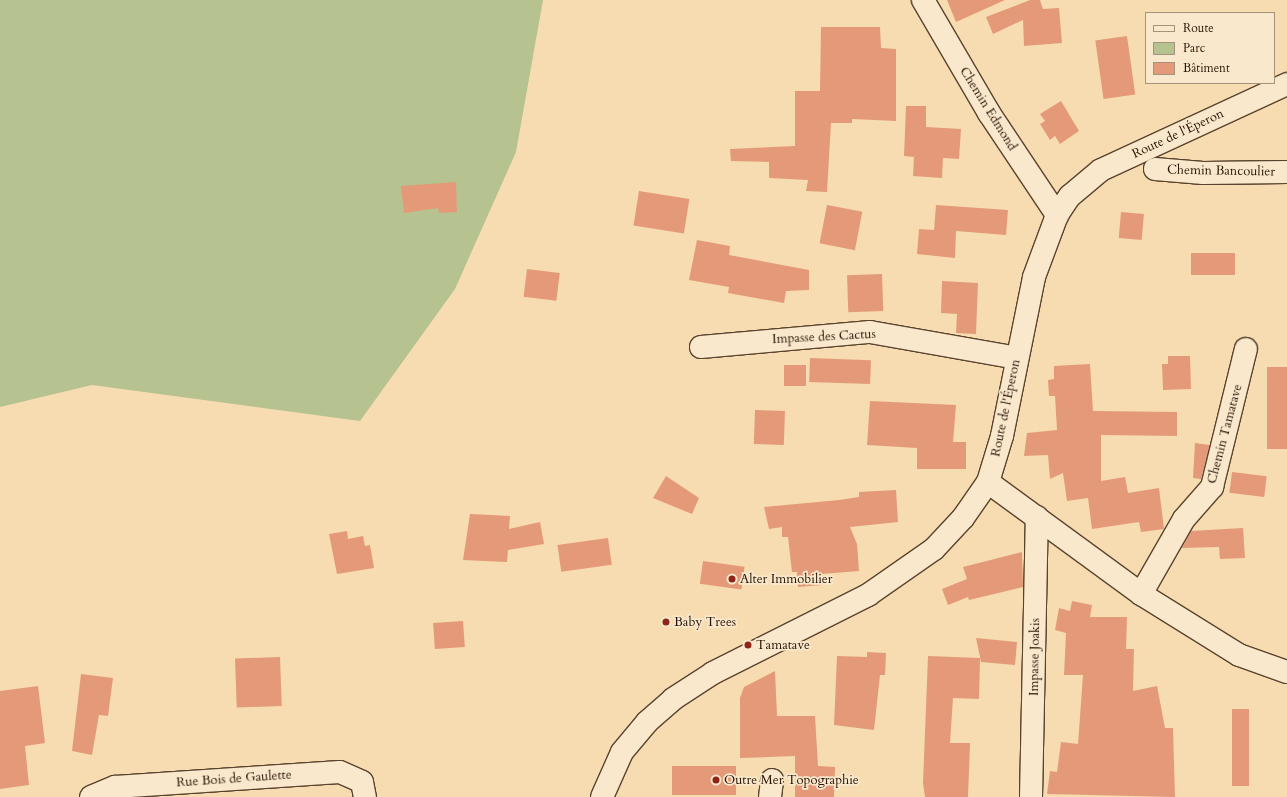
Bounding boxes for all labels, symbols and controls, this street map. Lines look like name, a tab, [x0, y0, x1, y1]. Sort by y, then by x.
legend	[1145, 12, 1275, 84]
text: Route	[1183, 20, 1214, 36]
text: Parc	[1183, 40, 1205, 56]
text: Bâtiment	[1183, 60, 1230, 76]
street label: Chemin Edmond	[956, 64, 1020, 154]
street label: Route de l'Éperon	[1130, 106, 1226, 162]
street label: Chemin Bancoulier	[1167, 162, 1275, 180]
street label: Impasse des Cactus	[772, 326, 876, 348]
street label: Route de l'Éperon	[988, 358, 1024, 458]
street label: Chemin Tamatave	[1204, 382, 1246, 486]
place label: Alter Immobilier	[740, 571, 832, 587]
marker: Alter Immobilier	[727, 574, 737, 584]
place label: Baby Trees	[674, 614, 736, 630]
marker: Baby Trees	[661, 617, 671, 627]
street label: Impasse Joakis	[1027, 618, 1043, 696]
place label: Tamatave	[756, 637, 810, 653]
marker: Tamatave	[743, 640, 753, 650]
street label: Rue Bois de Gaulette	[176, 767, 292, 791]
place label: Outre Mer Topographie	[724, 772, 859, 788]
marker: Outre Mer Topographie	[711, 775, 721, 785]

